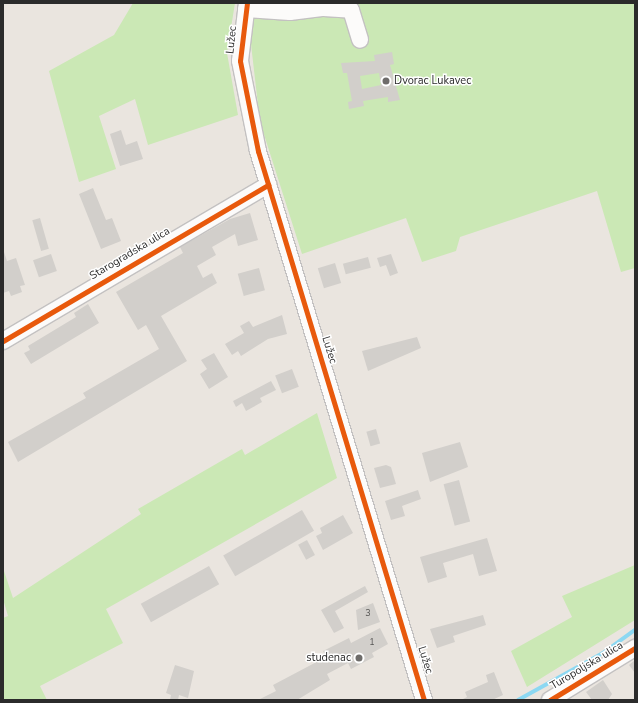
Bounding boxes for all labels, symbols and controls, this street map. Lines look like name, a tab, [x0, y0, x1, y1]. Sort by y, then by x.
street label: Lužec	[224, 25, 240, 55]
place label: Dvorac Lukavec	[394, 74, 471, 88]
marker: Dvorac Lukavec	[381, 76, 391, 86]
street label: Starogradska ulica	[88, 225, 172, 283]
street label: Lužec	[319, 335, 339, 365]
house number: 3	[365, 608, 371, 618]
house number: 1	[369, 637, 375, 647]
street label: Turopoljska ulica	[548, 639, 626, 693]
street label: Lužec	[415, 645, 435, 675]
place label: studenac	[306, 651, 351, 665]
marker: studenac	[354, 653, 364, 663]

